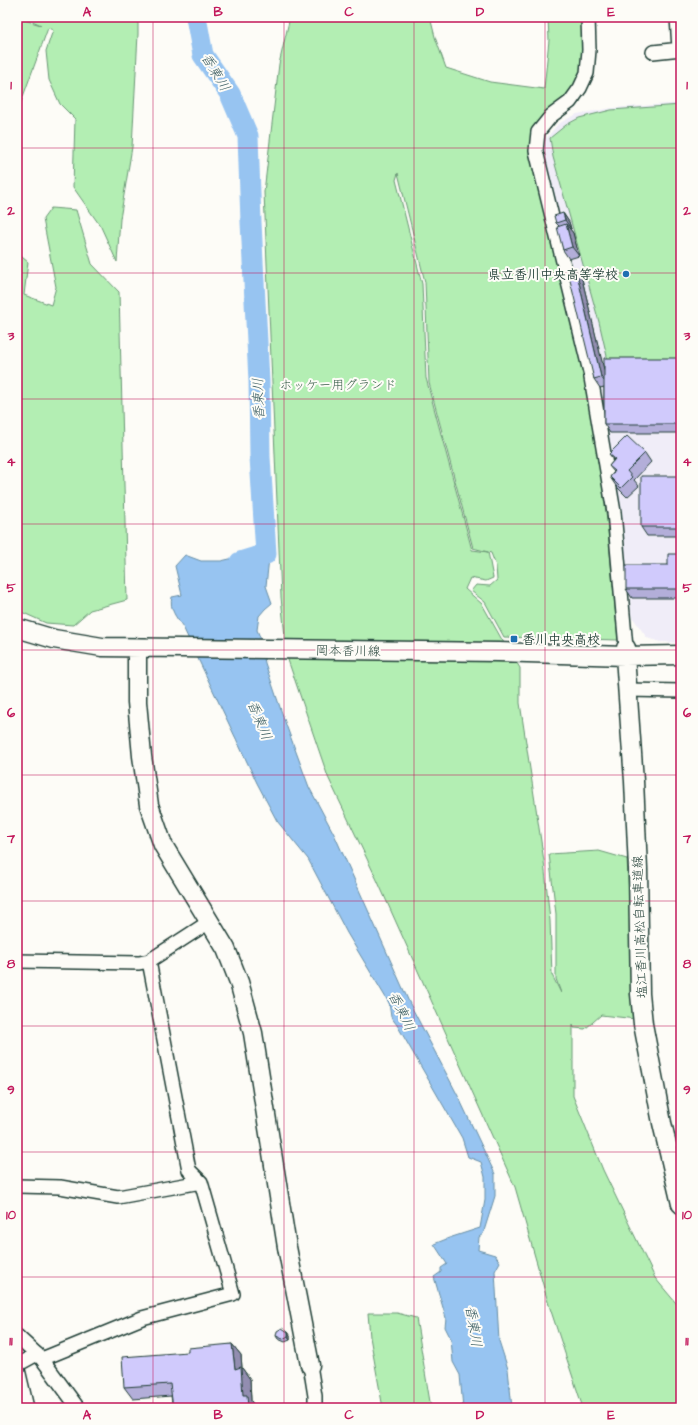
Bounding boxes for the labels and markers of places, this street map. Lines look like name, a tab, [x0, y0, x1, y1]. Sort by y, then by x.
place label: 県立香川中央高等学校	[488, 266, 618, 284]
marker: 県立香川中央高等学校	[621, 269, 631, 279]
place label: 香川中央高校	[522, 631, 600, 649]
marker: 香川中央高校	[509, 634, 519, 644]

